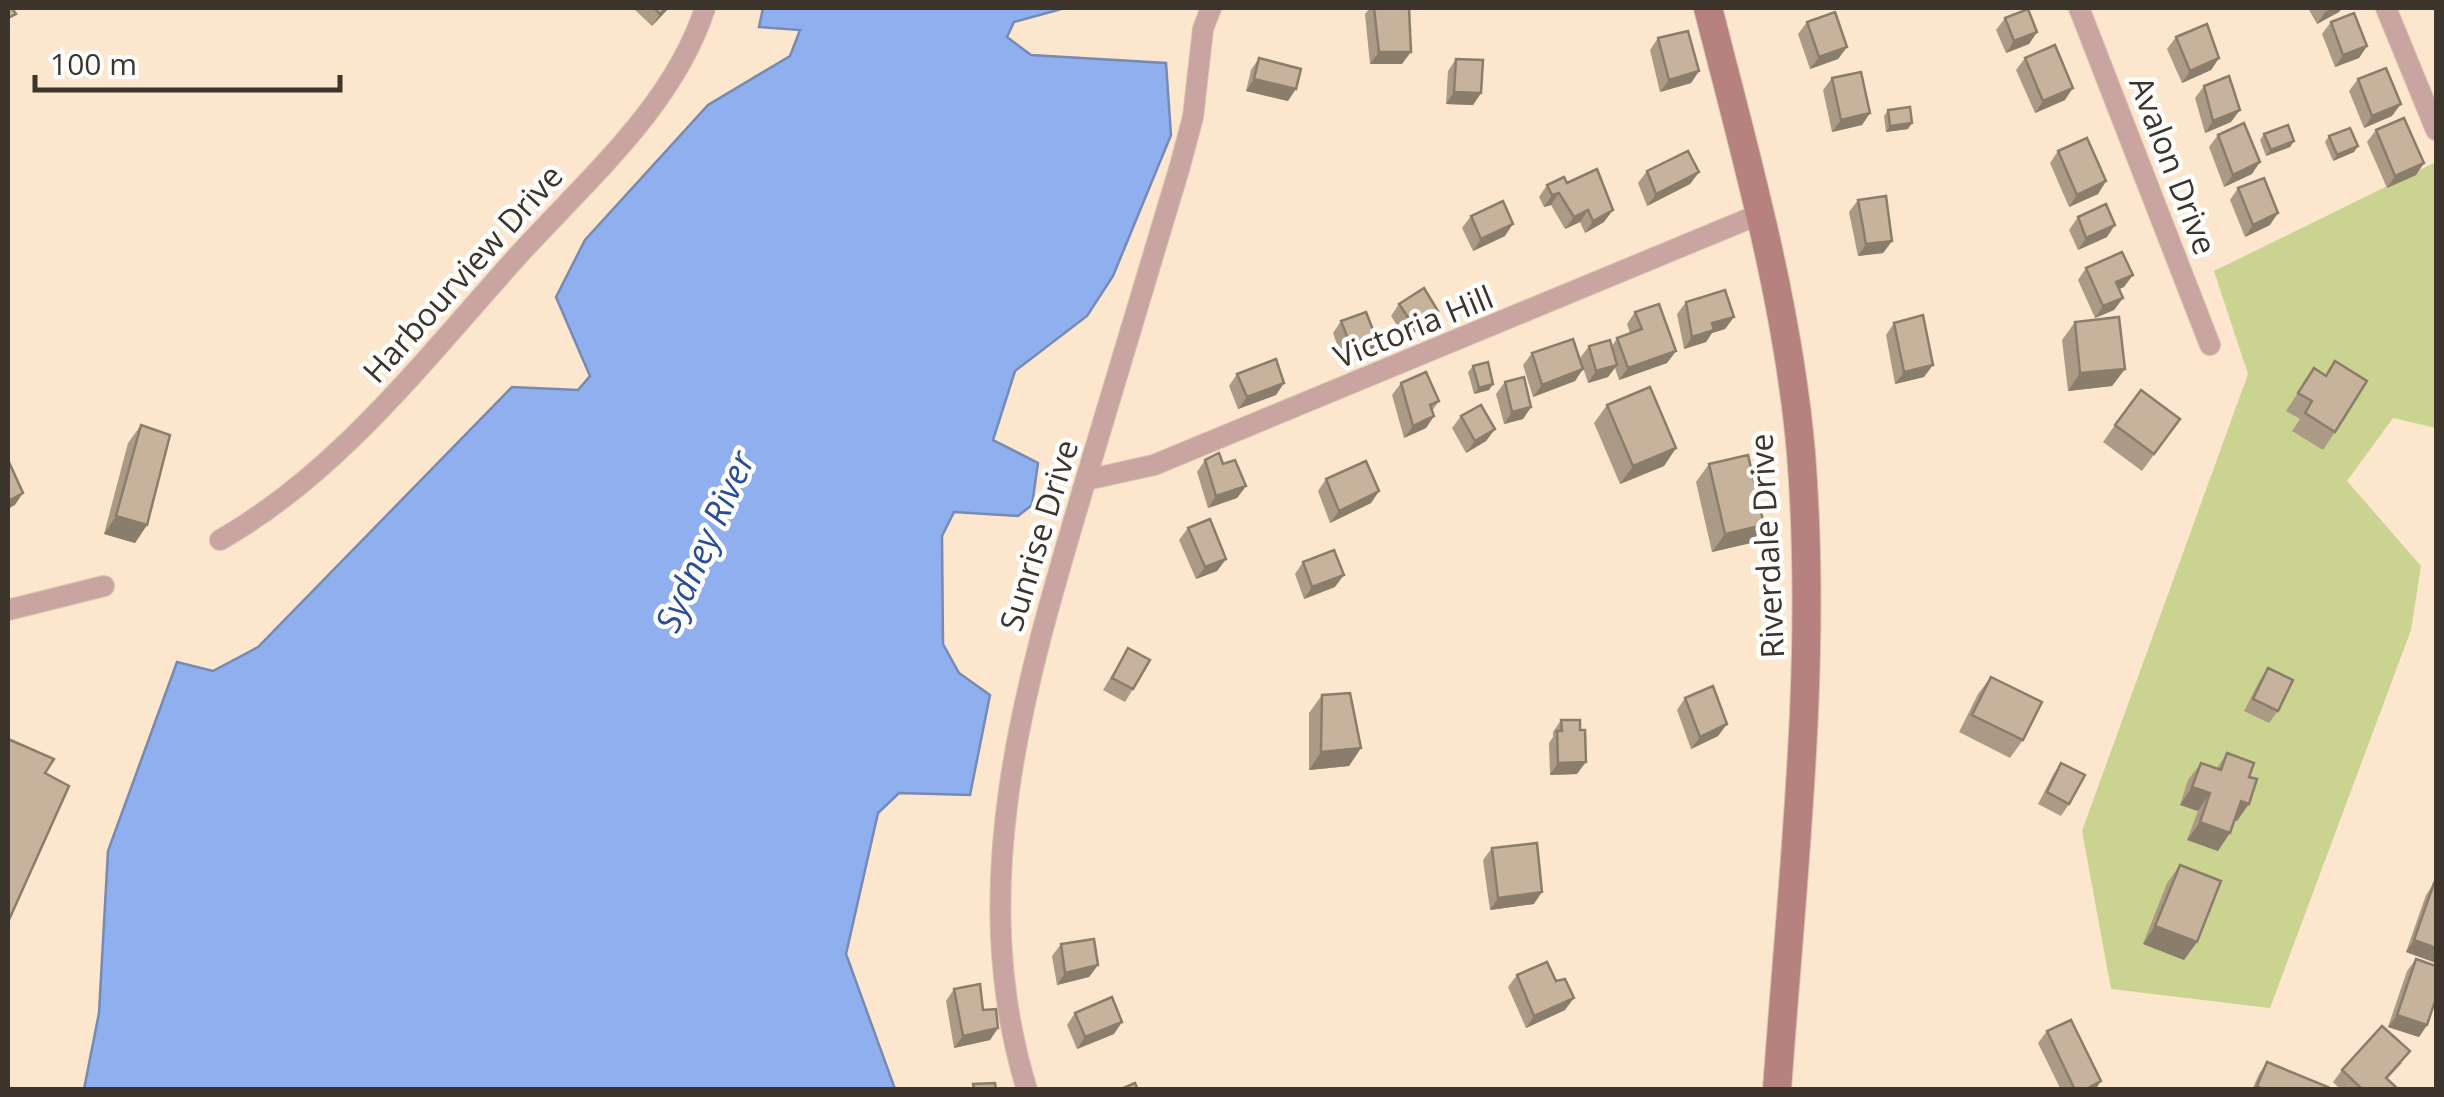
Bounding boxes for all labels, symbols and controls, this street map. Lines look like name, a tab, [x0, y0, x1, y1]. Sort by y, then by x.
scale bar	[35, 30, 340, 92]
text: 100 m	[50, 43, 137, 84]
street label: Avalon Drive	[2120, 70, 2228, 260]
street label: Harbourview Drive	[353, 155, 571, 391]
street label: Victoria Hill	[1327, 275, 1499, 377]
street label: Riverdale Drive	[1739, 433, 1793, 659]
street label: Sunrise Drive	[989, 434, 1087, 636]
water label: Sydney River	[643, 442, 765, 639]

